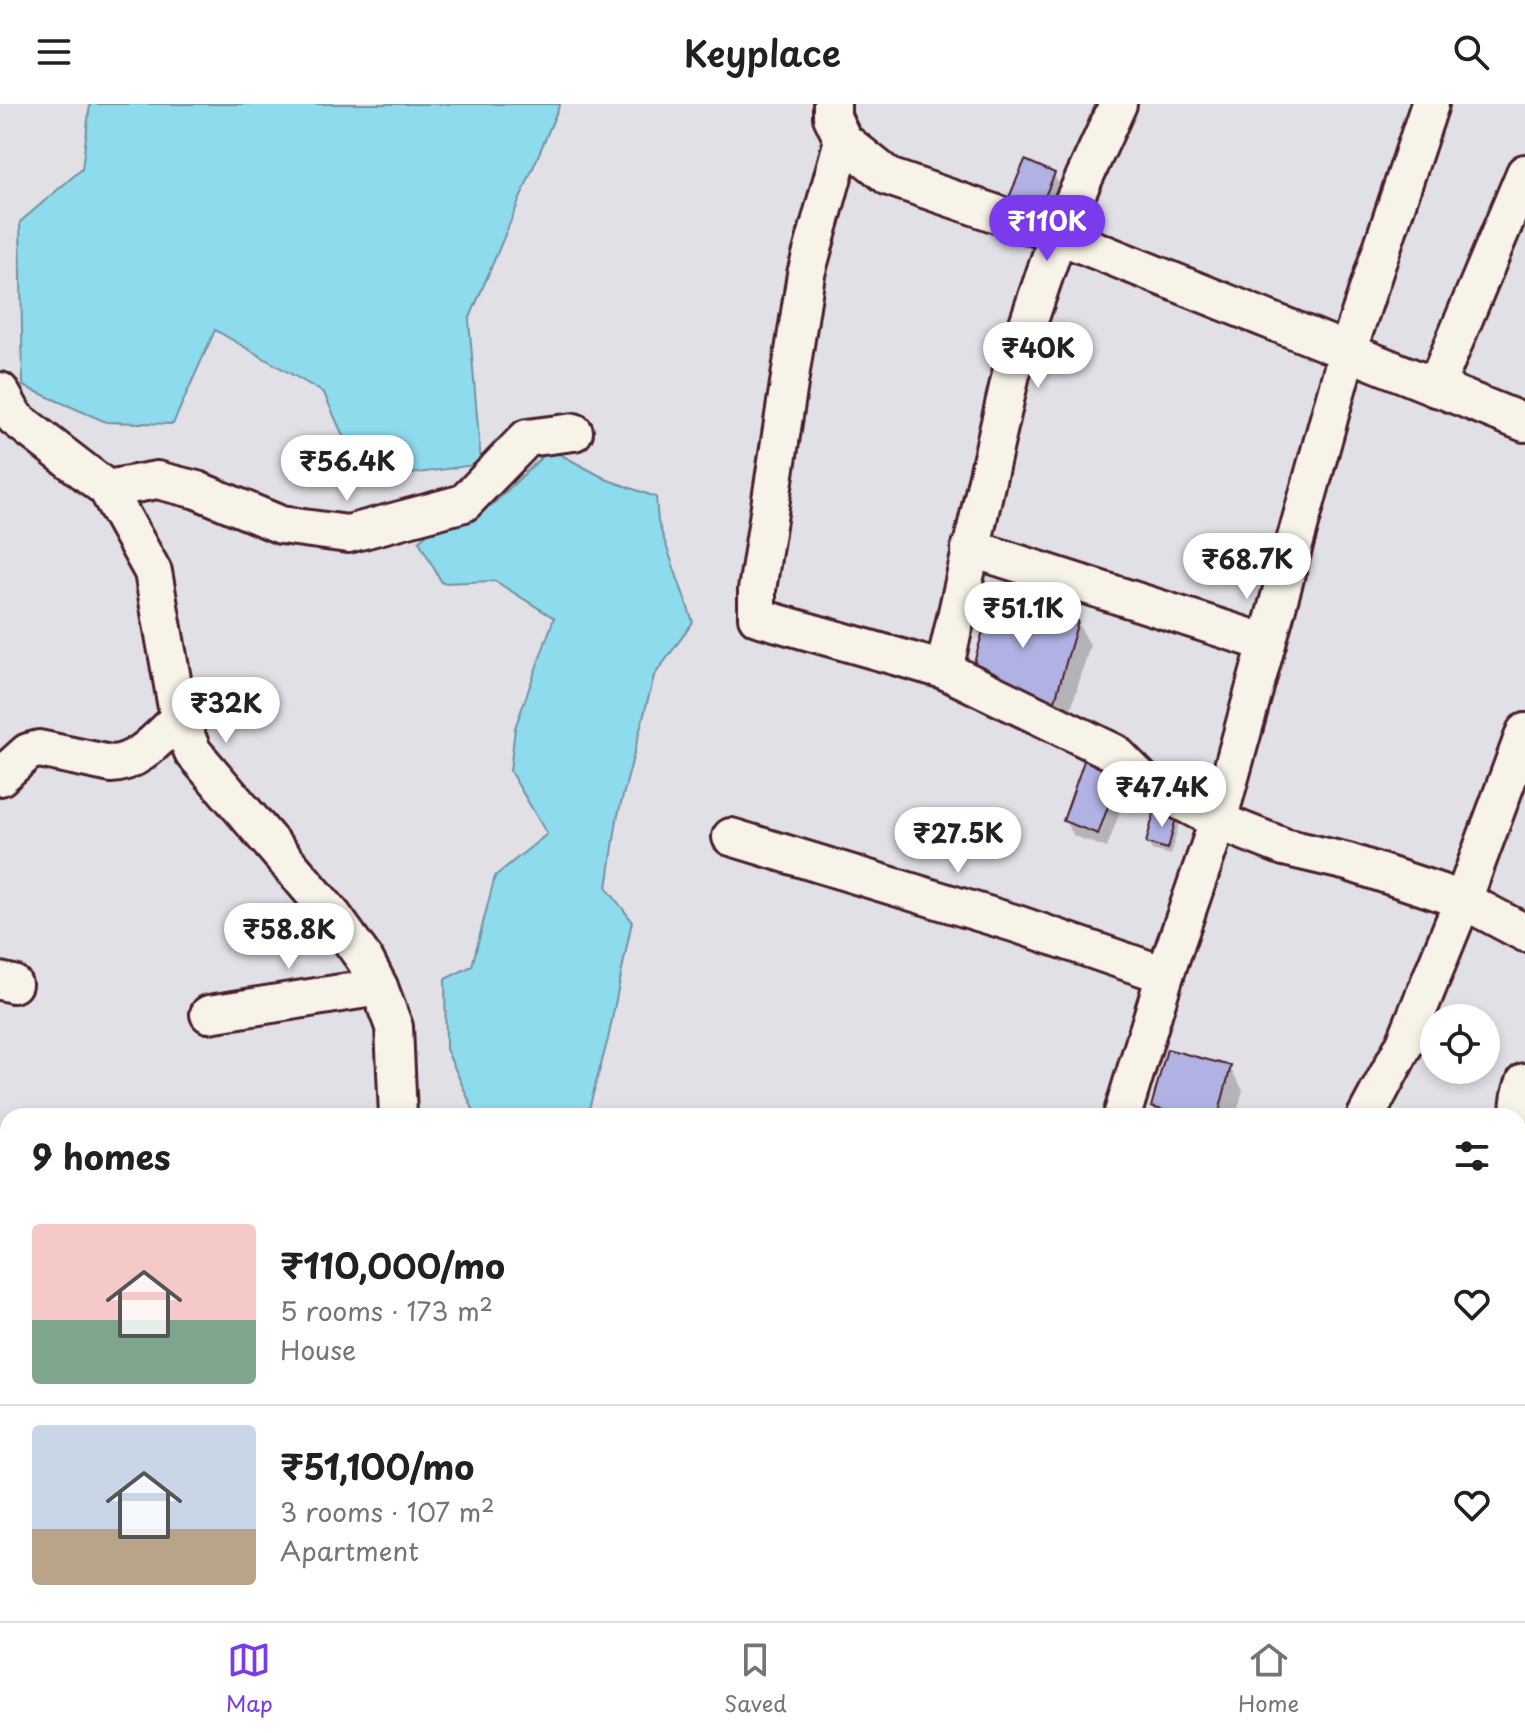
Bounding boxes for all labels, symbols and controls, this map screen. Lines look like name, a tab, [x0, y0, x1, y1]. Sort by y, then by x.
text: Keyplace	[684, 25, 841, 79]
icon: menu	[32, 30, 76, 74]
icon: search	[1449, 30, 1493, 74]
pin: ₹110K	[991, 195, 1103, 263]
text: ₹110K	[1007, 201, 1087, 240]
pin: ₹40K	[991, 322, 1085, 390]
text: ₹40K	[1001, 328, 1075, 367]
pin: ₹56.4K	[282, 435, 412, 503]
text: ₹56.4K	[299, 441, 395, 480]
pin: ₹68.7K	[1182, 533, 1312, 601]
text: ₹68.7K	[1201, 539, 1293, 578]
pin: ₹51.1K	[958, 582, 1088, 650]
text: ₹51.1K	[982, 588, 1064, 627]
pin: ₹32K	[179, 677, 273, 745]
text: ₹32K	[190, 683, 262, 722]
pin: ₹47.4K	[1097, 761, 1227, 829]
text: ₹47.4K	[1115, 767, 1209, 806]
pin: ₹27.5K	[893, 807, 1023, 875]
text: ₹27.5K	[912, 813, 1004, 852]
pin: ₹58.8K	[224, 903, 354, 971]
text: ₹58.8K	[242, 909, 336, 948]
map controls	[1420, 1004, 1500, 1084]
button: locate	[1420, 1004, 1500, 1084]
text: 9 homes	[32, 1130, 171, 1182]
icon: filters	[1450, 1134, 1494, 1178]
text: ₹110,000/mo	[280, 1239, 505, 1291]
icon: home	[96, 1256, 192, 1352]
icon: heart	[1450, 1282, 1494, 1326]
text: 5 rooms · 173 m²	[280, 1291, 493, 1330]
text: House	[280, 1330, 356, 1369]
text: ₹51,100/mo	[280, 1440, 474, 1492]
icon: home	[96, 1457, 192, 1553]
icon: heart	[1450, 1483, 1494, 1527]
text: 3 rooms · 107 m²	[280, 1492, 495, 1531]
text: Apartment	[280, 1531, 419, 1570]
tab: Map	[226, 1638, 273, 1719]
tab: Saved	[724, 1638, 787, 1719]
tab: Home	[1238, 1638, 1299, 1719]

